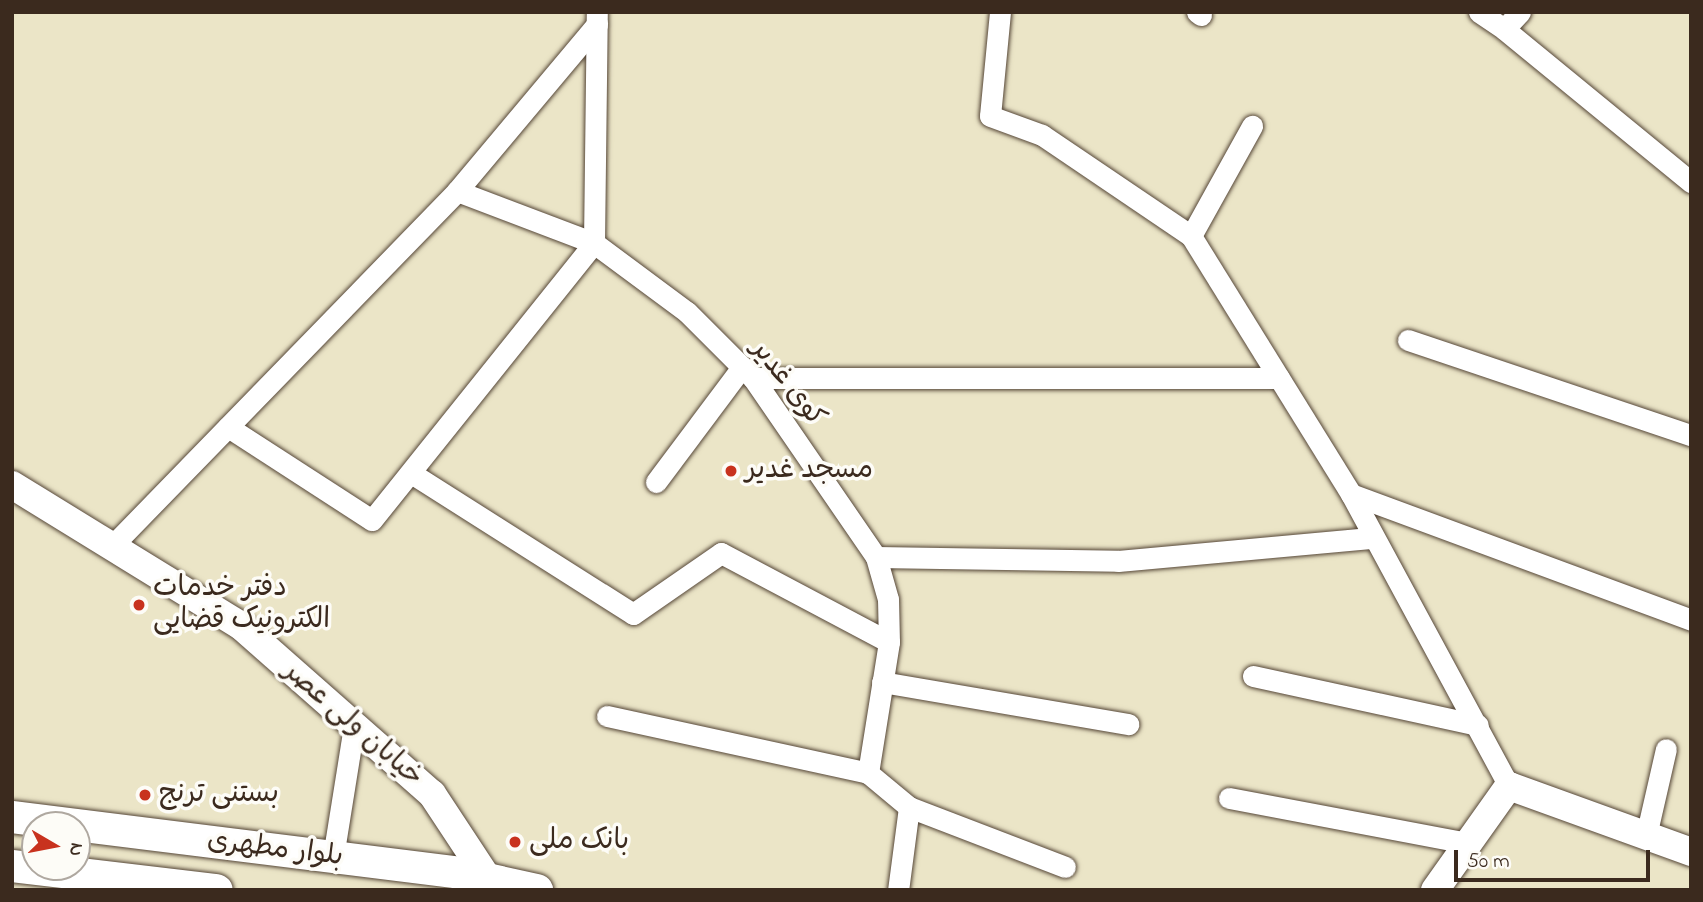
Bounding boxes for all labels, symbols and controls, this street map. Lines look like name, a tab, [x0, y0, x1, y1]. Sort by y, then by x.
street label: کوی غدیر	[742, 333, 832, 435]
place label: مسجد غدیر	[745, 454, 873, 488]
marker: مسجد غدیر	[723, 463, 739, 479]
place label: دفتر خدمات الکترونیک قضایی	[153, 572, 330, 638]
marker: دفتر خدمات الکترونیک قضایی	[131, 597, 147, 613]
street label: خیابان ولی عصر	[275, 655, 429, 795]
place label: بستنی ترنج	[159, 778, 279, 812]
marker: بستنی ترنج	[137, 787, 153, 803]
north arrow	[21, 811, 91, 881]
street label: بلوار مطهری	[205, 825, 345, 875]
place label: بانک ملی	[529, 825, 629, 859]
marker: بانک ملی	[507, 834, 523, 850]
scale bar	[1458, 836, 1654, 880]
text: N	[61, 841, 90, 858]
text: 50 m	[1467, 847, 1510, 877]

